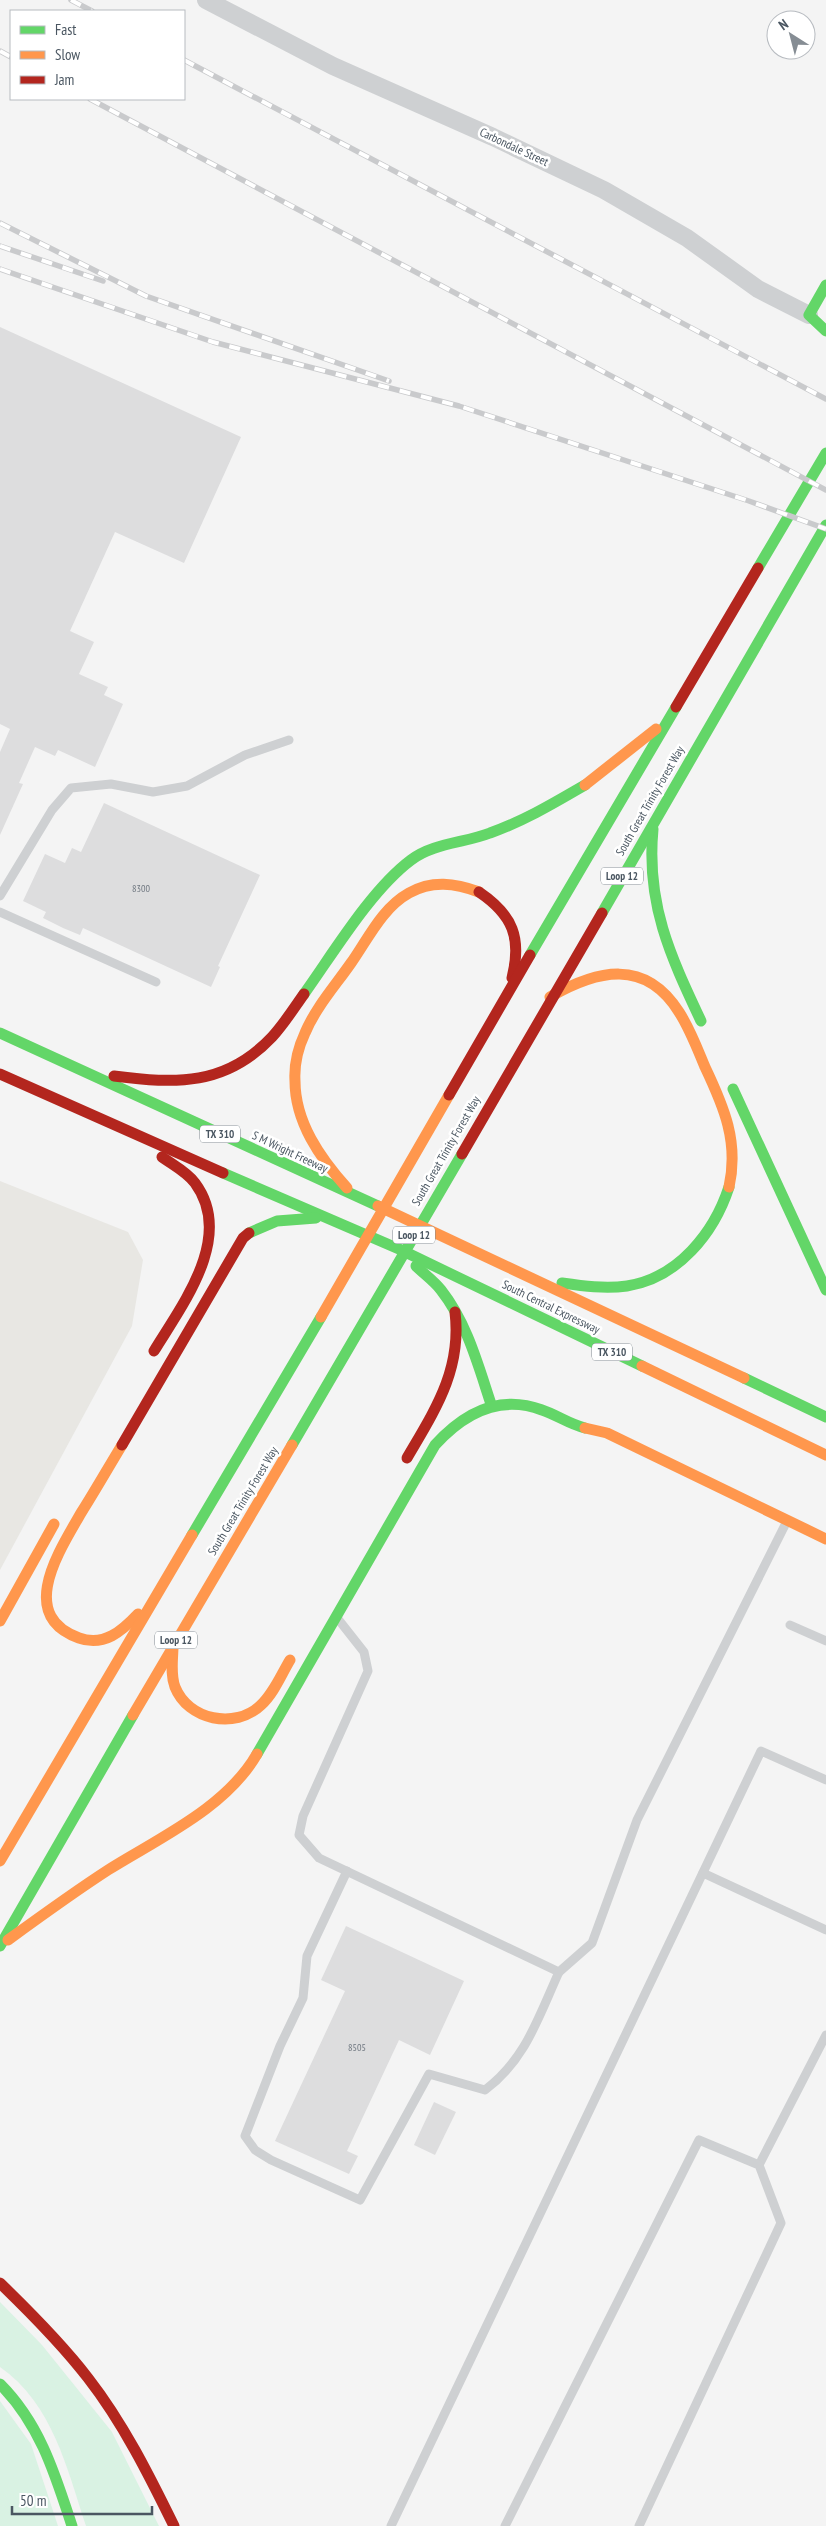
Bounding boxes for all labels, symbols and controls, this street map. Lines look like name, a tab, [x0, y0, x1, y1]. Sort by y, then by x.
legend	[10, 10, 185, 100]
north arrow	[766, 10, 816, 60]
text: N	[775, 15, 792, 34]
text: Fast	[55, 20, 76, 39]
text: Slow	[55, 45, 80, 64]
text: Jam	[54, 70, 74, 89]
street label: Carbondale Street	[477, 124, 552, 169]
street label: South Great Trinity Forest Way	[612, 743, 687, 858]
road number: Loop 12	[601, 868, 643, 884]
house number: 8300	[132, 882, 151, 895]
street label: South Great Trinity Forest Way	[408, 1093, 483, 1208]
road number: TX 310	[200, 1126, 240, 1142]
street label: S M Wright Freeway	[250, 1127, 331, 1176]
road number: Loop 12	[393, 1226, 435, 1244]
street label: South Central Expressway	[500, 1276, 603, 1337]
road number: TX 310	[592, 1344, 632, 1360]
street label: South Great Trinity Forest Way	[204, 1443, 281, 1558]
road number: Loop 12	[155, 1632, 197, 1648]
house number: 8505	[348, 2041, 366, 2054]
scale bar	[12, 2484, 152, 2516]
text: 50 m	[20, 2491, 46, 2510]

